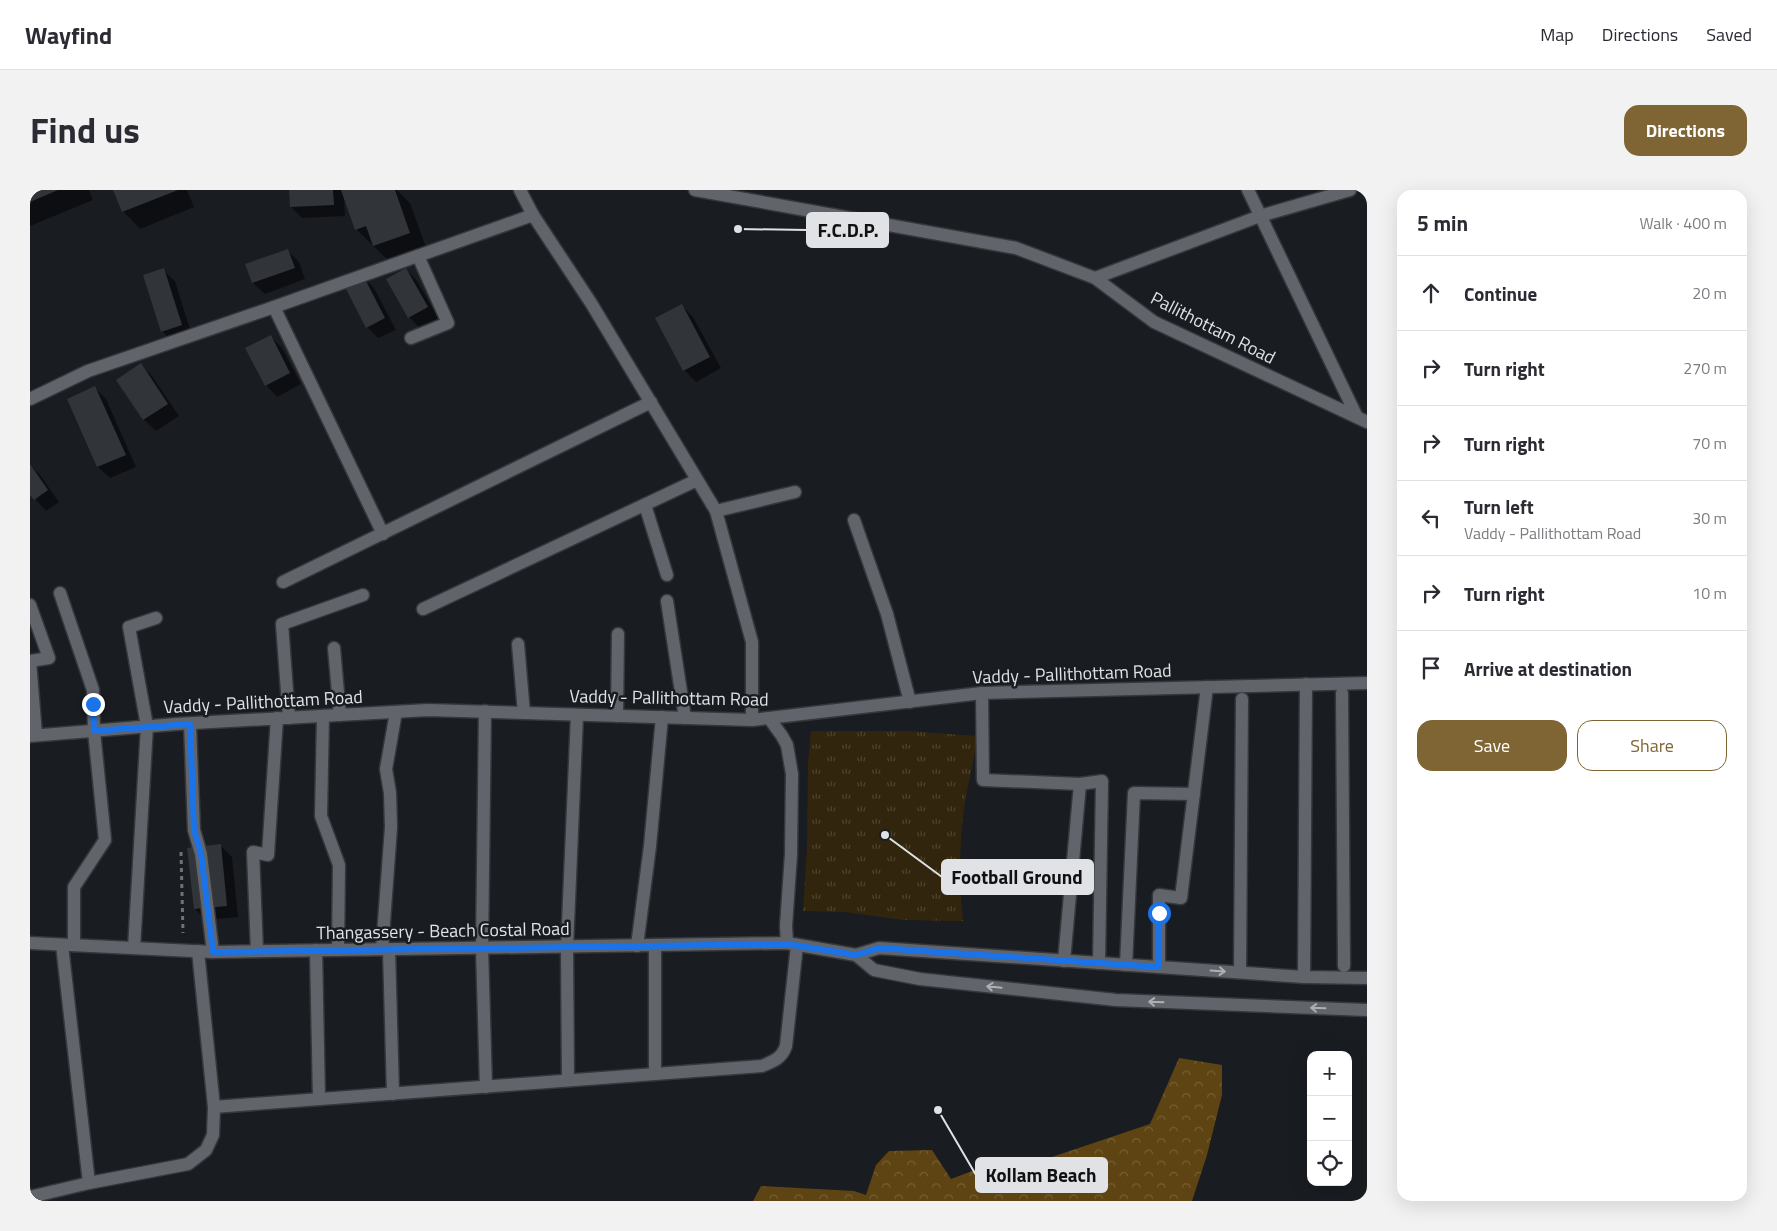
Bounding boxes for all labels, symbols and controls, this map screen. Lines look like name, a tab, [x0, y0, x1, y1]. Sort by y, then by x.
text: Wayfind	[25, 17, 112, 53]
text: Map	[1540, 21, 1574, 48]
text: Directions	[1602, 21, 1678, 48]
text: Saved	[1706, 21, 1752, 48]
text: Find us	[30, 103, 140, 157]
button: Directions	[1624, 105, 1747, 156]
text: 5 min	[1417, 207, 1468, 239]
text: Walk · 400 m	[1639, 211, 1727, 235]
callout: F.C.D.P.	[807, 213, 888, 247]
text: F.C.D.P.	[817, 215, 879, 244]
icon: ahead	[1417, 279, 1445, 307]
text: Continue	[1464, 279, 1537, 308]
text: 20 m	[1692, 281, 1727, 305]
street label: Pallithottam Road	[1146, 284, 1280, 371]
icon: right	[1417, 354, 1445, 382]
text: Turn right	[1464, 354, 1545, 383]
text: 270 m	[1683, 356, 1727, 380]
icon: right	[1417, 429, 1445, 457]
text: Turn right	[1464, 429, 1545, 458]
text: 70 m	[1692, 431, 1727, 455]
text: Turn left	[1464, 492, 1534, 521]
icon: left	[1417, 504, 1445, 532]
text: 30 m	[1692, 506, 1727, 530]
text: Vaddy - Pallithottam Road	[1464, 521, 1641, 545]
icon: right	[1417, 579, 1445, 607]
text: Turn right	[1464, 579, 1545, 608]
text: 10 m	[1692, 581, 1727, 605]
icon: arrive	[1417, 654, 1445, 682]
text: Arrive at destination	[1464, 654, 1632, 683]
street label: Vaddy - Pallithottam Road	[972, 657, 1172, 690]
street label: Vaddy - Pallithottam Road	[569, 682, 769, 713]
street label: Vaddy - Pallithottam Road	[163, 683, 363, 720]
route end	[82, 693, 105, 716]
button: Save	[1417, 720, 1567, 771]
button: Share	[1577, 720, 1727, 771]
callout: Football Ground	[942, 860, 1093, 894]
text: Football Ground	[951, 862, 1083, 891]
route start	[1148, 902, 1171, 925]
street label: Thangassery - Beach Costal Road	[316, 915, 570, 946]
one-way arrow	[1210, 966, 1226, 976]
one-way arrow	[986, 982, 1002, 992]
one-way arrow	[1148, 997, 1164, 1006]
one-way arrow	[1311, 1003, 1327, 1013]
map controls	[1307, 1051, 1352, 1186]
button: +	[1307, 1051, 1352, 1096]
button: −	[1307, 1096, 1352, 1141]
button: locate	[1307, 1141, 1352, 1186]
callout: Kollam Beach	[976, 1158, 1107, 1192]
text: Kollam Beach	[985, 1160, 1097, 1189]

